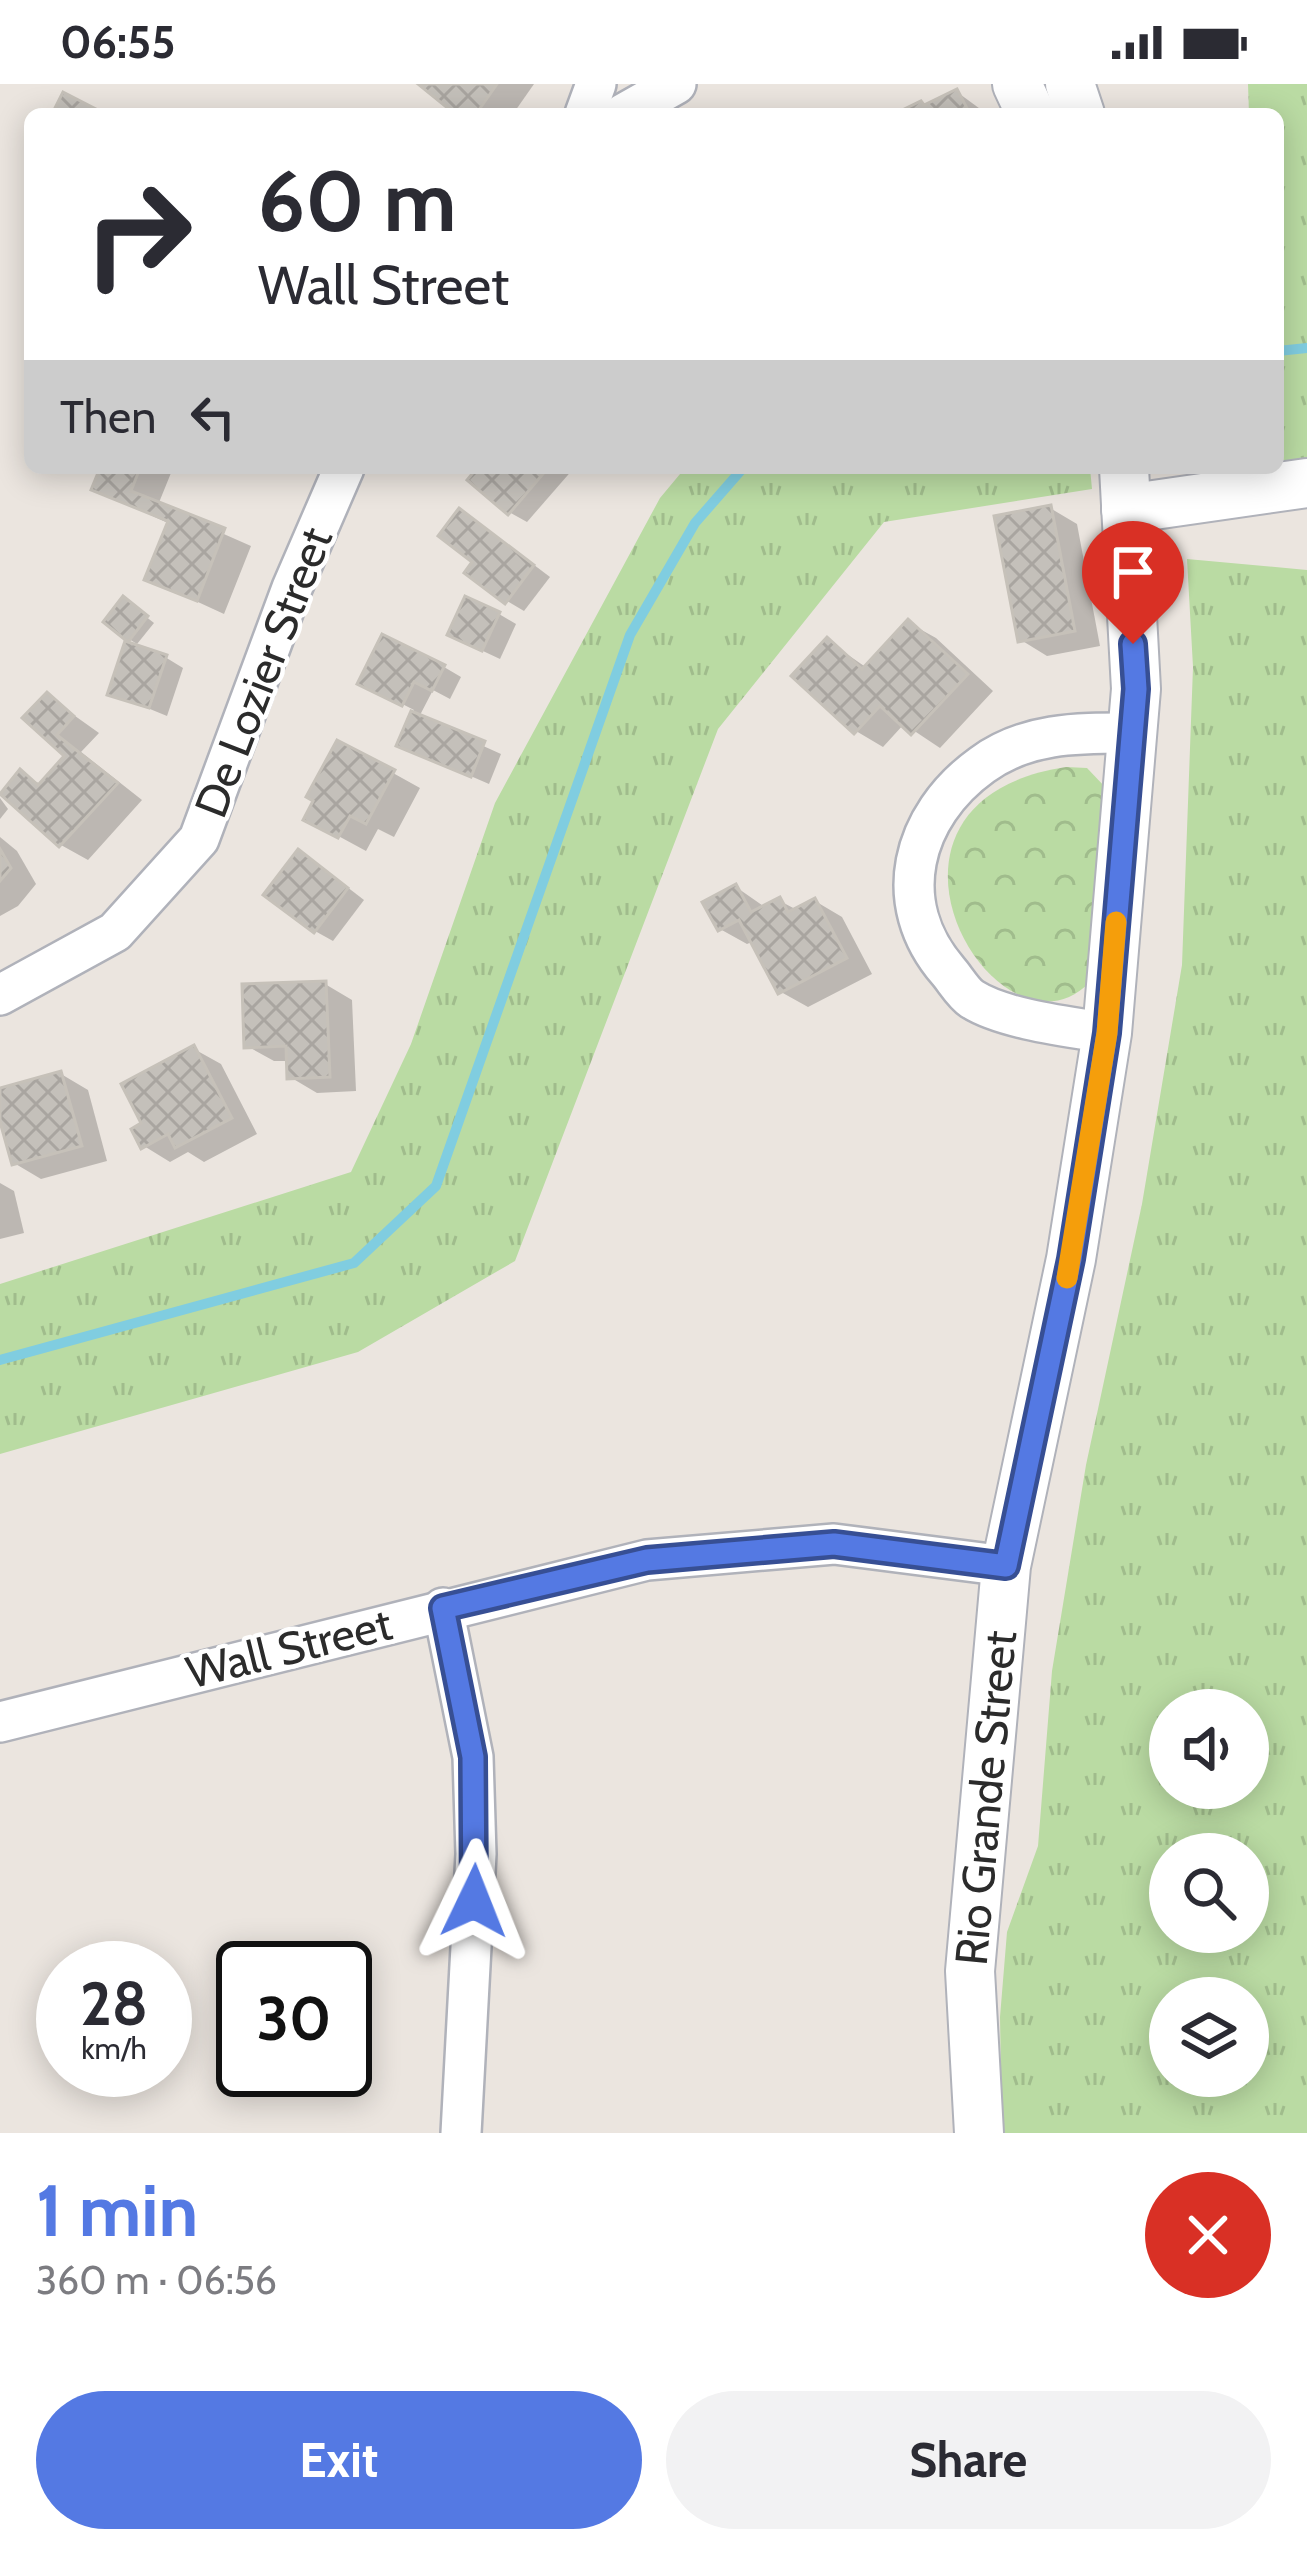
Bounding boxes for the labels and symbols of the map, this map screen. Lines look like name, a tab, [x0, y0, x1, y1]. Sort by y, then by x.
street label: De Lozier Street	[183, 520, 343, 824]
pin	[1082, 521, 1184, 644]
street label: Wall Street	[181, 1596, 397, 1700]
street label: Rio Grande Street	[944, 1628, 1027, 1968]
position arrow	[411, 1838, 537, 1964]
speed limit sign: 30	[216, 1941, 372, 2097]

